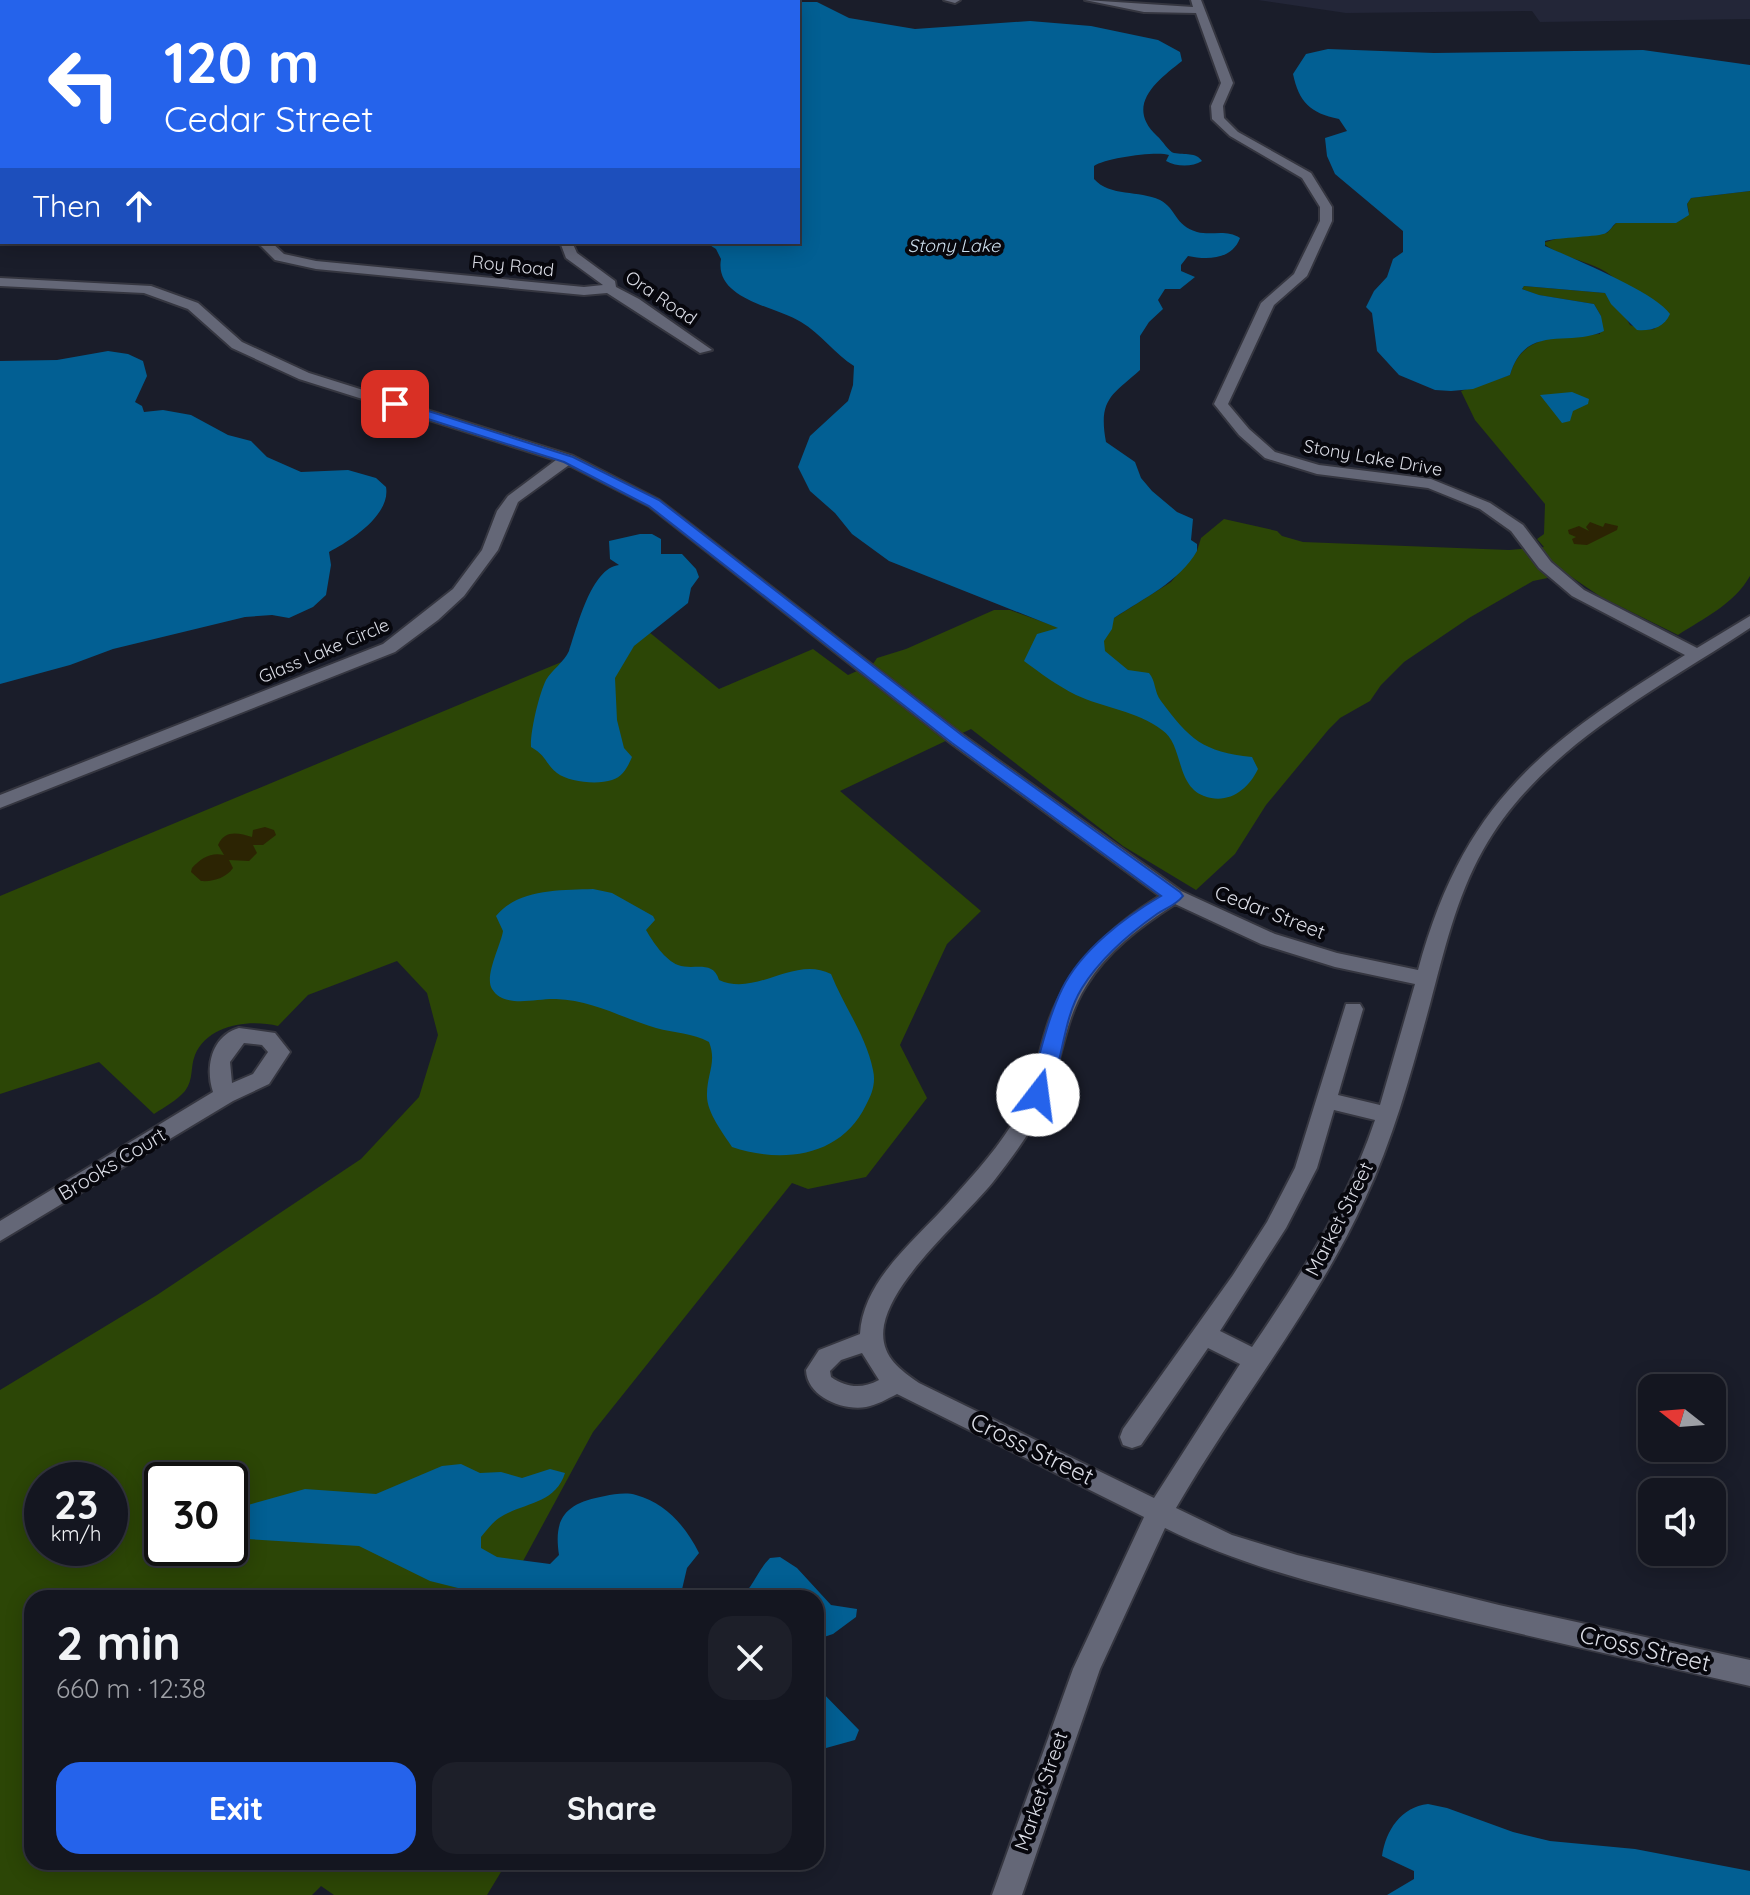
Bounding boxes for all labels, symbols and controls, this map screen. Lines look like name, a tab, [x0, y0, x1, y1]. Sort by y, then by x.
text: 120 m	[164, 27, 319, 97]
icon: left	[32, 32, 136, 136]
text: Cedar Street	[164, 96, 374, 141]
icon: ahead	[117, 184, 161, 228]
text: Then	[32, 187, 101, 225]
water label: Stony Lake	[908, 234, 1001, 257]
street label: Roy Road	[471, 250, 555, 281]
street label: Ora Road	[621, 265, 701, 330]
pin	[361, 370, 429, 438]
icon: arrive	[373, 382, 417, 426]
street label: Stony Lake Drive	[1302, 434, 1444, 481]
street label: Glass Lake Circle	[255, 613, 393, 688]
street label: Cedar Street	[1211, 879, 1329, 944]
position arrow	[996, 1053, 1080, 1137]
street label: Brooks Court	[53, 1122, 170, 1205]
street label: Market Street	[1299, 1157, 1378, 1280]
north arrow	[1638, 1374, 1726, 1462]
map controls	[1638, 1374, 1726, 1566]
street label: Cross Street	[966, 1405, 1099, 1491]
speed limit sign: 30	[144, 1462, 248, 1566]
button: sound	[1638, 1478, 1726, 1566]
text: 23	[54, 1479, 98, 1529]
text: km/h	[51, 1521, 101, 1546]
text: 2 min	[56, 1612, 181, 1672]
button: close	[708, 1616, 792, 1700]
street label: Cross Street	[1577, 1618, 1714, 1678]
text: 660 m · 12:38	[56, 1672, 206, 1705]
street label: Market Street	[1008, 1728, 1073, 1854]
button: Exit	[56, 1762, 416, 1854]
button: Share	[432, 1762, 792, 1854]

